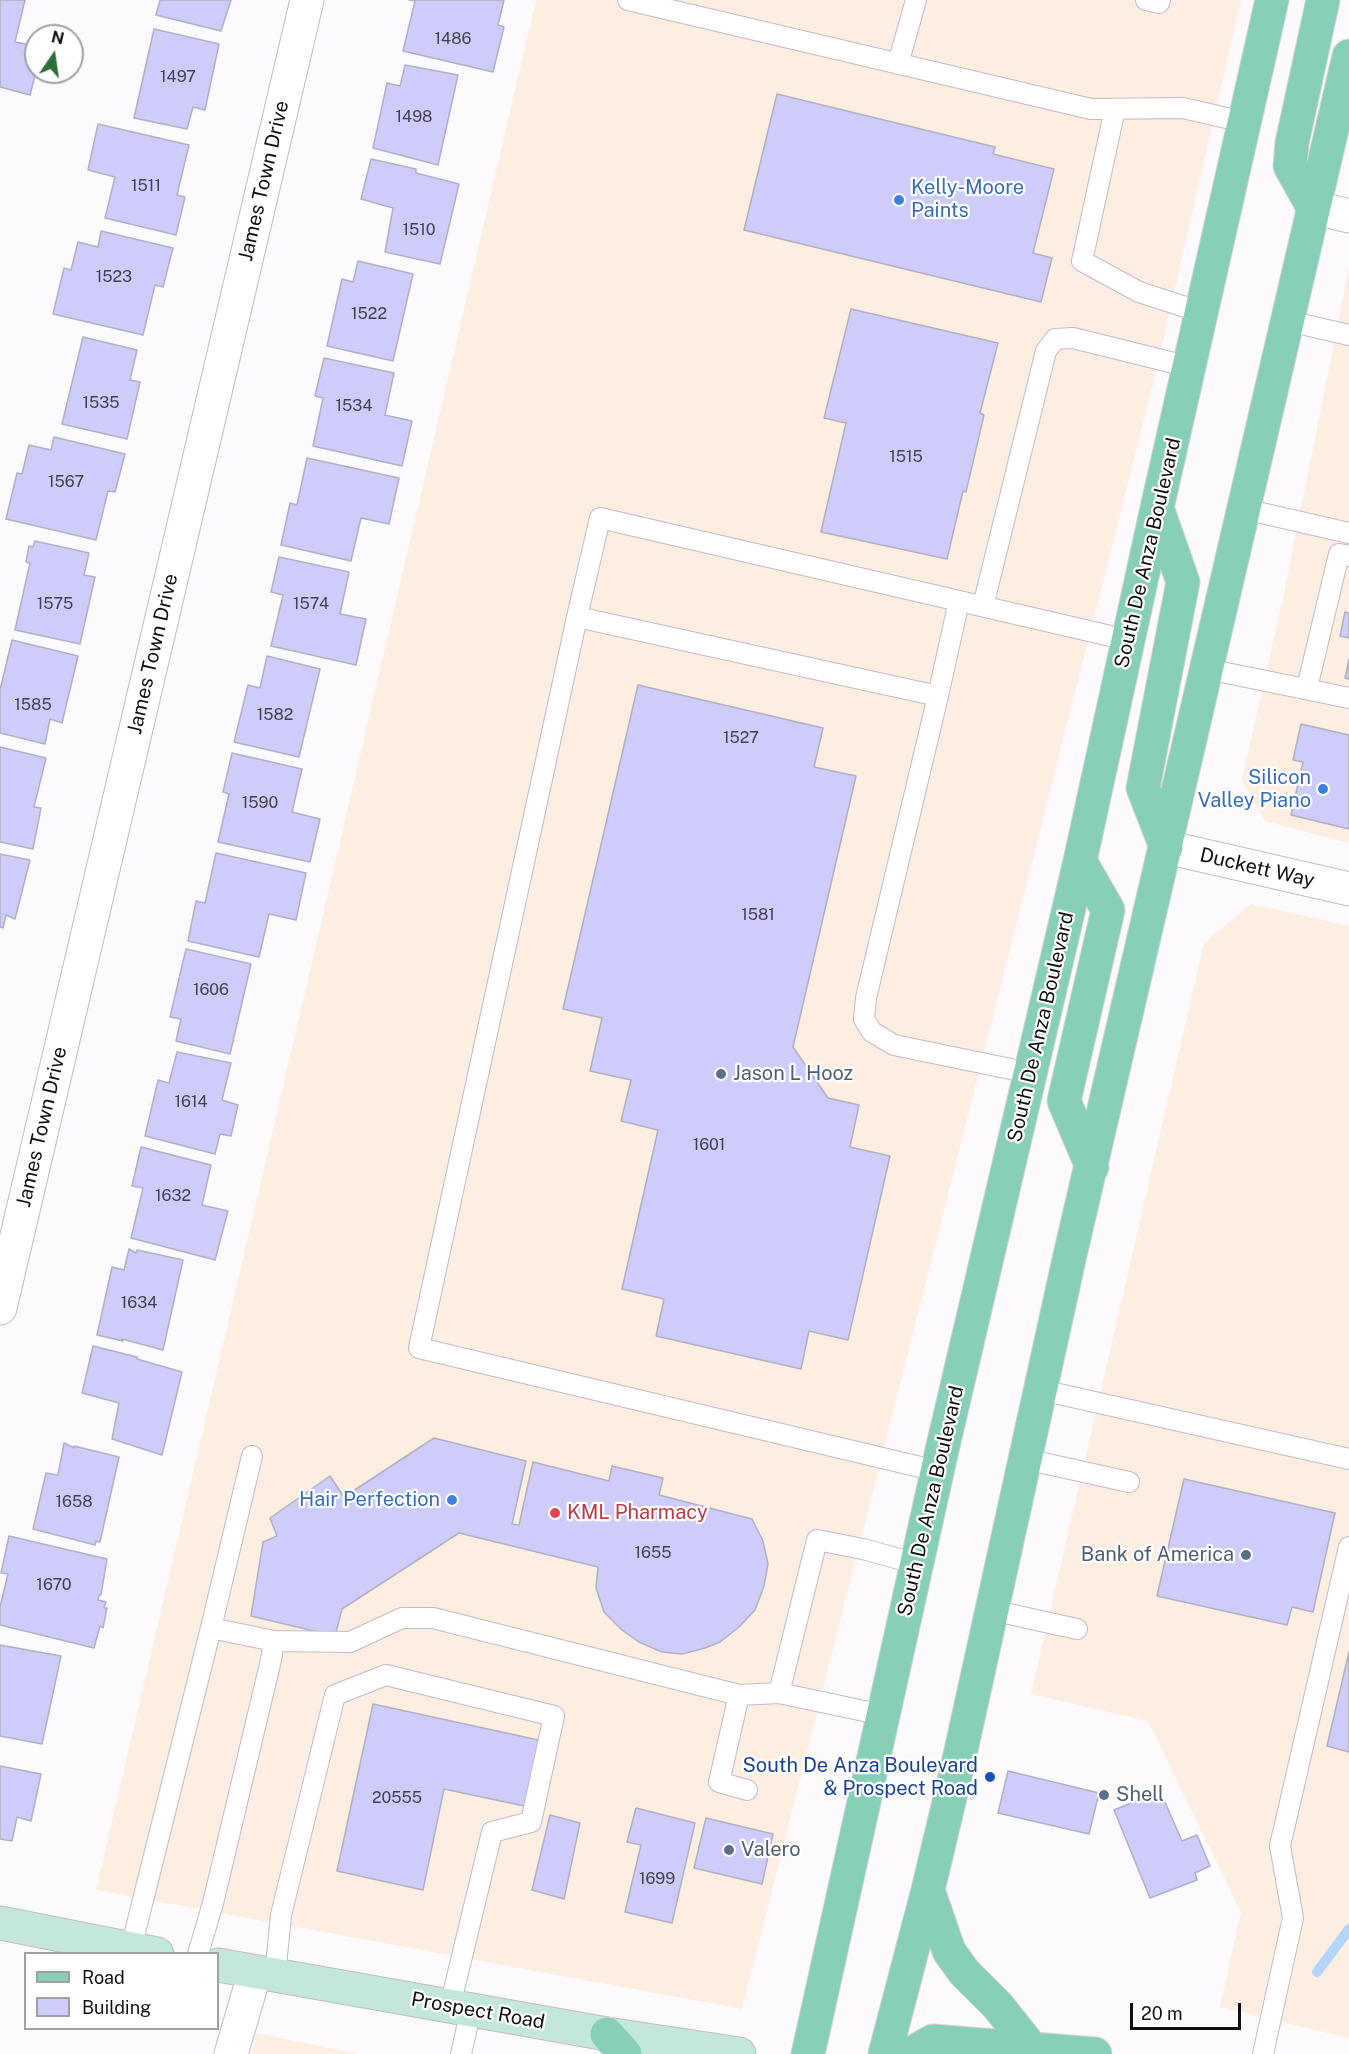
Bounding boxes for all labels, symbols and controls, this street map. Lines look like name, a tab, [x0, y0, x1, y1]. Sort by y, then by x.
north arrow	[24, 24, 84, 84]
text: N	[49, 27, 66, 49]
house number: 1486	[435, 29, 471, 49]
house number: 1497	[160, 67, 196, 87]
street label: James Town Drive	[234, 98, 294, 264]
house number: 1498	[396, 107, 432, 127]
house number: 1511	[131, 176, 161, 196]
place label: Kelly-Moore Paints	[911, 176, 1024, 223]
marker: Kelly-Moore Paints	[892, 193, 906, 207]
house number: 1510	[402, 220, 436, 240]
house number: 1523	[96, 267, 132, 287]
house number: 1522	[351, 304, 387, 324]
house number: 1535	[82, 393, 120, 413]
house number: 1534	[336, 396, 372, 416]
street label: South De Anza Boulevard	[1110, 436, 1186, 670]
house number: 1515	[889, 447, 923, 467]
house number: 1567	[48, 472, 84, 492]
street label: James Town Drive	[123, 571, 183, 737]
house number: 1575	[37, 594, 73, 614]
house number: 1574	[293, 594, 329, 614]
house number: 1585	[14, 695, 52, 715]
house number: 1582	[257, 705, 293, 725]
house number: 1527	[723, 728, 759, 748]
place label: Silicon Valley Piano	[1198, 766, 1311, 813]
marker: Silicon Valley Piano	[1316, 782, 1330, 796]
house number: 1590	[242, 793, 278, 813]
street label: Duckett Way	[1197, 843, 1317, 893]
house number: 1581	[741, 905, 775, 925]
street label: South De Anza Boulevard	[1003, 910, 1079, 1144]
house number: 1606	[193, 980, 229, 1000]
street label: James Town Drive	[12, 1044, 72, 1210]
place label: Jason L Hooz	[733, 1062, 853, 1086]
marker: Jason L Hooz	[714, 1067, 728, 1081]
house number: 1614	[174, 1092, 208, 1112]
house number: 1601	[693, 1135, 725, 1155]
house number: 1632	[155, 1186, 191, 1206]
house number: 1634	[121, 1293, 157, 1313]
street label: South De Anza Boulevard	[893, 1384, 969, 1618]
place label: Hair Perfection	[299, 1488, 440, 1512]
house number: 1658	[55, 1492, 93, 1512]
marker: Hair Perfection	[445, 1493, 459, 1507]
place label: KML Pharmacy	[567, 1501, 708, 1525]
marker: KML Pharmacy	[548, 1506, 562, 1520]
house number: 1655	[635, 1543, 671, 1563]
place label: Bank of America	[1081, 1543, 1234, 1567]
marker: Bank of America	[1239, 1548, 1253, 1562]
house number: 1670	[36, 1575, 72, 1595]
place label: South De Anza Boulevard & Prospect Road	[742, 1754, 978, 1801]
marker: South De Anza Boulevard & Prospect Road	[983, 1770, 997, 1784]
place label: Shell	[1116, 1783, 1164, 1807]
house number: 20555	[372, 1788, 422, 1808]
marker: Shell	[1097, 1788, 1111, 1802]
place label: Valero	[741, 1838, 800, 1862]
marker: Valero	[722, 1843, 736, 1857]
house number: 1699	[639, 1869, 675, 1889]
legend	[24, 1952, 219, 2030]
text: Road	[82, 1967, 125, 1988]
street label: Prospect Road	[409, 1987, 547, 2035]
scale bar	[1133, 1991, 1244, 2029]
text: Building	[82, 1997, 151, 2018]
text: 20 m	[1141, 2003, 1183, 2024]

